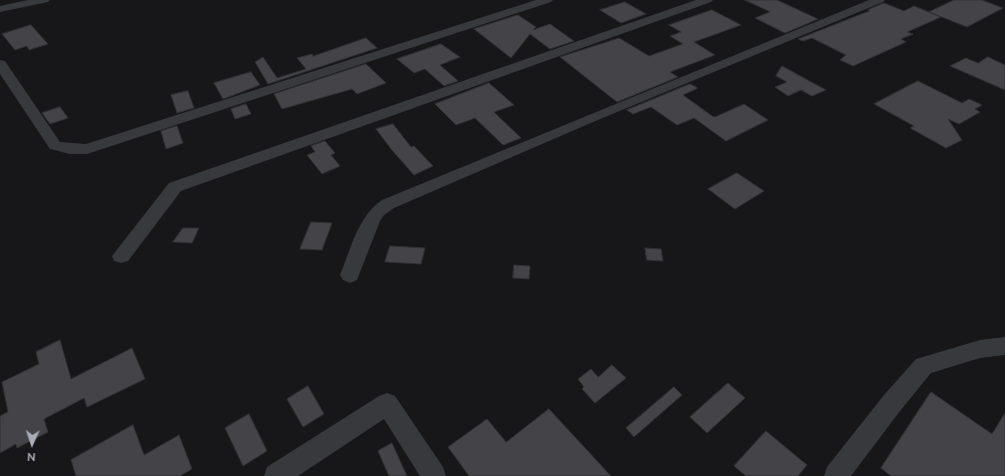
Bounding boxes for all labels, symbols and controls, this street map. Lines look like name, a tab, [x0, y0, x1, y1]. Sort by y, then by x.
north arrow	[12, 424, 52, 464]
text: N	[27, 450, 36, 463]

